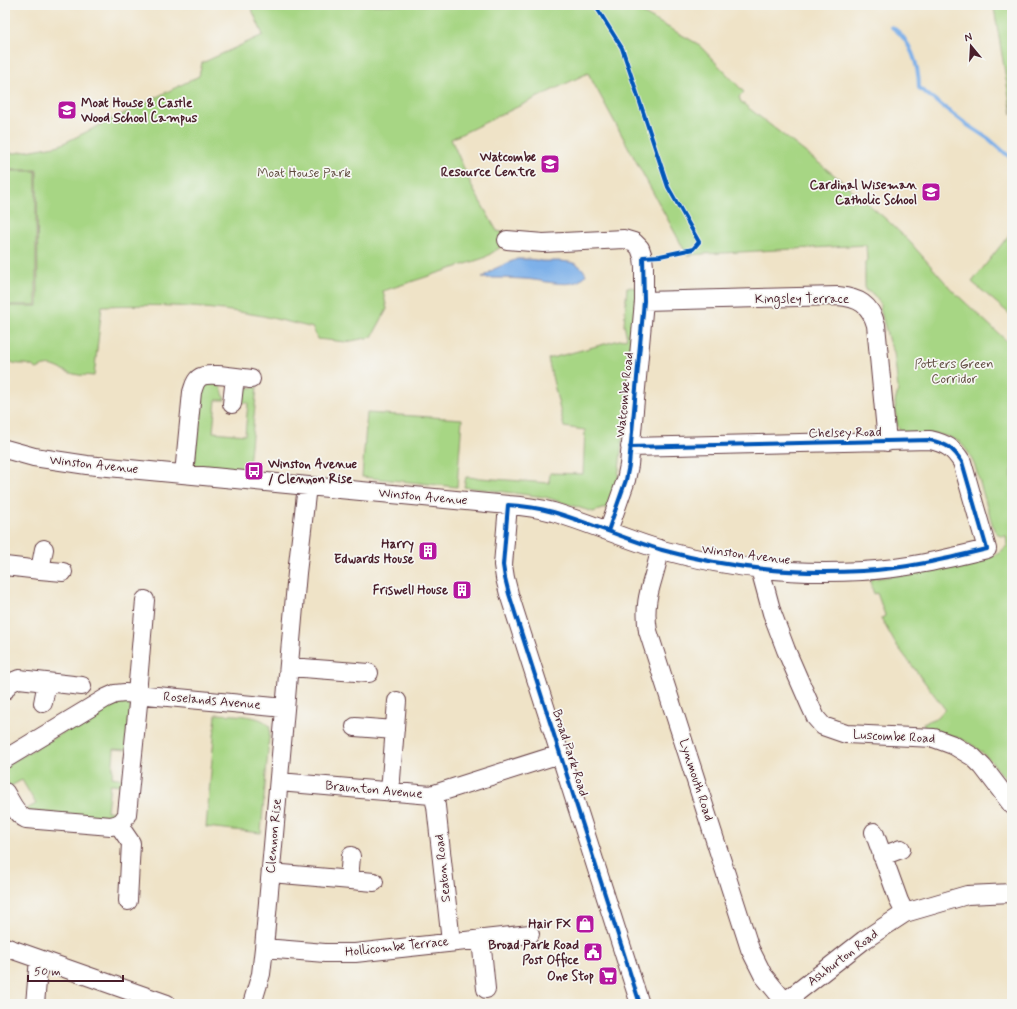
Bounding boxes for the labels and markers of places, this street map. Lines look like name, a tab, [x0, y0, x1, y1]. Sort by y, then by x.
place label: Moat House & Castle Wood School Campus	[80, 95, 197, 127]
school or university icon: Moat House & Castle Wood School Campus	[56, 99, 78, 121]
place label: Watcombe Resource Centre	[441, 149, 536, 181]
school or university icon: Watcombe Resource Centre	[539, 153, 561, 175]
place label: Cardinal Wiseman Catholic School	[809, 177, 918, 209]
school or university icon: Cardinal Wiseman Catholic School	[920, 181, 942, 203]
place label: Winston Avenue / Clennon Rise	[267, 456, 357, 488]
bus stop icon: Winston Avenue / Clennon Rise	[243, 460, 265, 482]
place label: Harry Edwards House	[334, 536, 414, 568]
building icon: Harry Edwards House	[417, 540, 439, 562]
building icon: Friswell House	[451, 579, 473, 601]
place label: Friswell House	[373, 582, 448, 599]
shop icon: Hair FX	[574, 913, 596, 935]
place label: Hair FX	[528, 916, 572, 933]
place label: Broad Park Road Post Office	[488, 937, 580, 969]
public building icon: Broad Park Road Post Office	[582, 941, 604, 963]
supermarket icon: One Stop	[597, 965, 619, 987]
place label: One Stop	[547, 968, 594, 985]

